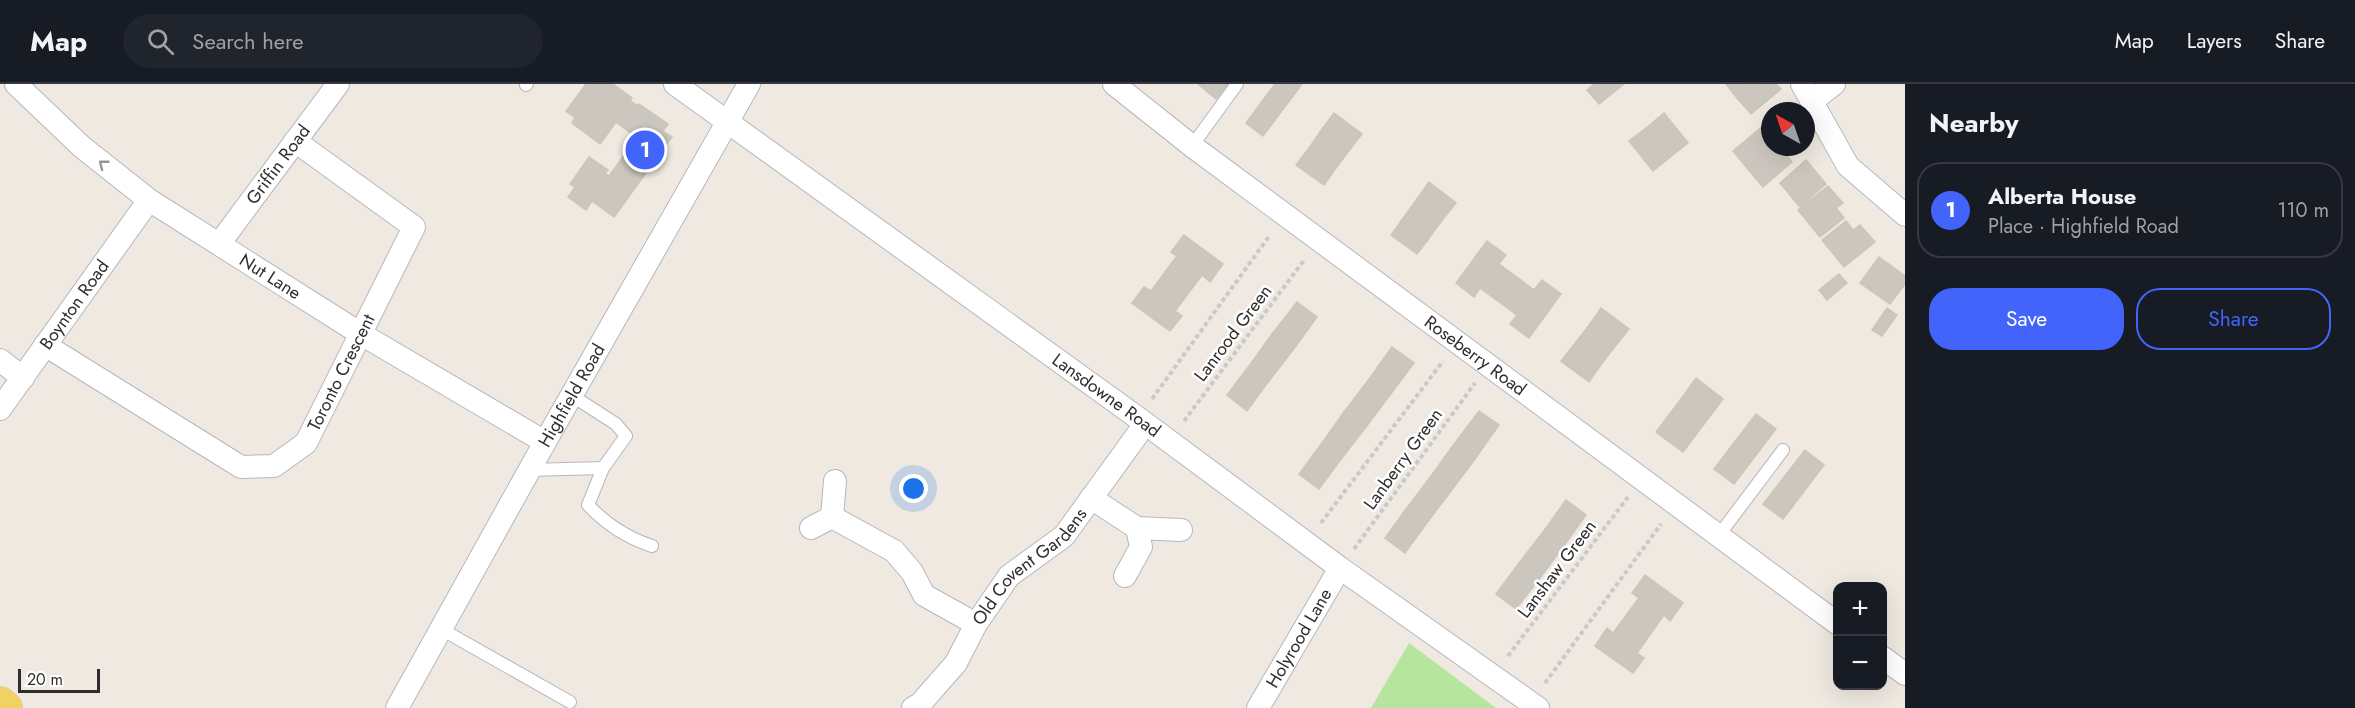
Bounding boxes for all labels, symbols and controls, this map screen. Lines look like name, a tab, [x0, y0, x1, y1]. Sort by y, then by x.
search box	[123, 14, 543, 68]
text: Map	[30, 21, 87, 62]
icon: search	[144, 25, 177, 58]
text: Search here	[192, 25, 304, 57]
text: Map	[2115, 26, 2154, 56]
text: Layers	[2187, 26, 2242, 56]
text: Share	[2275, 26, 2325, 56]
north arrow	[1761, 102, 1815, 156]
text: Nearby	[1929, 104, 2018, 142]
street label: Griffin Road	[240, 119, 316, 210]
pin: 1	[626, 128, 664, 172]
one-way arrow	[98, 160, 109, 171]
text: Alberta House	[1988, 180, 2136, 212]
text: 1	[1945, 196, 1956, 225]
text: 110 m	[2277, 196, 2329, 225]
text: Place · Highfield Road	[1988, 212, 2179, 241]
street label: Nut Lane	[234, 247, 306, 306]
street label: Boynton Road	[33, 255, 115, 355]
street label: Lanrood Green	[1188, 279, 1278, 387]
button: Save	[1929, 288, 2124, 350]
button: Share	[2136, 288, 2331, 350]
street label: Toronto Crescent	[301, 309, 382, 435]
street label: Roseberry Road	[1419, 309, 1532, 402]
street label: Highfield Road	[532, 339, 611, 452]
street label: Lansdowne Road	[1047, 347, 1166, 444]
street label: Lanberry Green	[1357, 403, 1449, 515]
your location	[899, 474, 928, 503]
street label: Old Covent Gardens	[966, 503, 1093, 631]
street label: Lanshaw Green	[1511, 514, 1603, 624]
map controls	[1833, 582, 1887, 690]
button: +	[1833, 582, 1887, 636]
street label: Holyrood Lane	[1260, 583, 1338, 693]
button: −	[1833, 636, 1887, 690]
scale bar	[18, 666, 100, 694]
text: 20 m	[27, 668, 63, 691]

